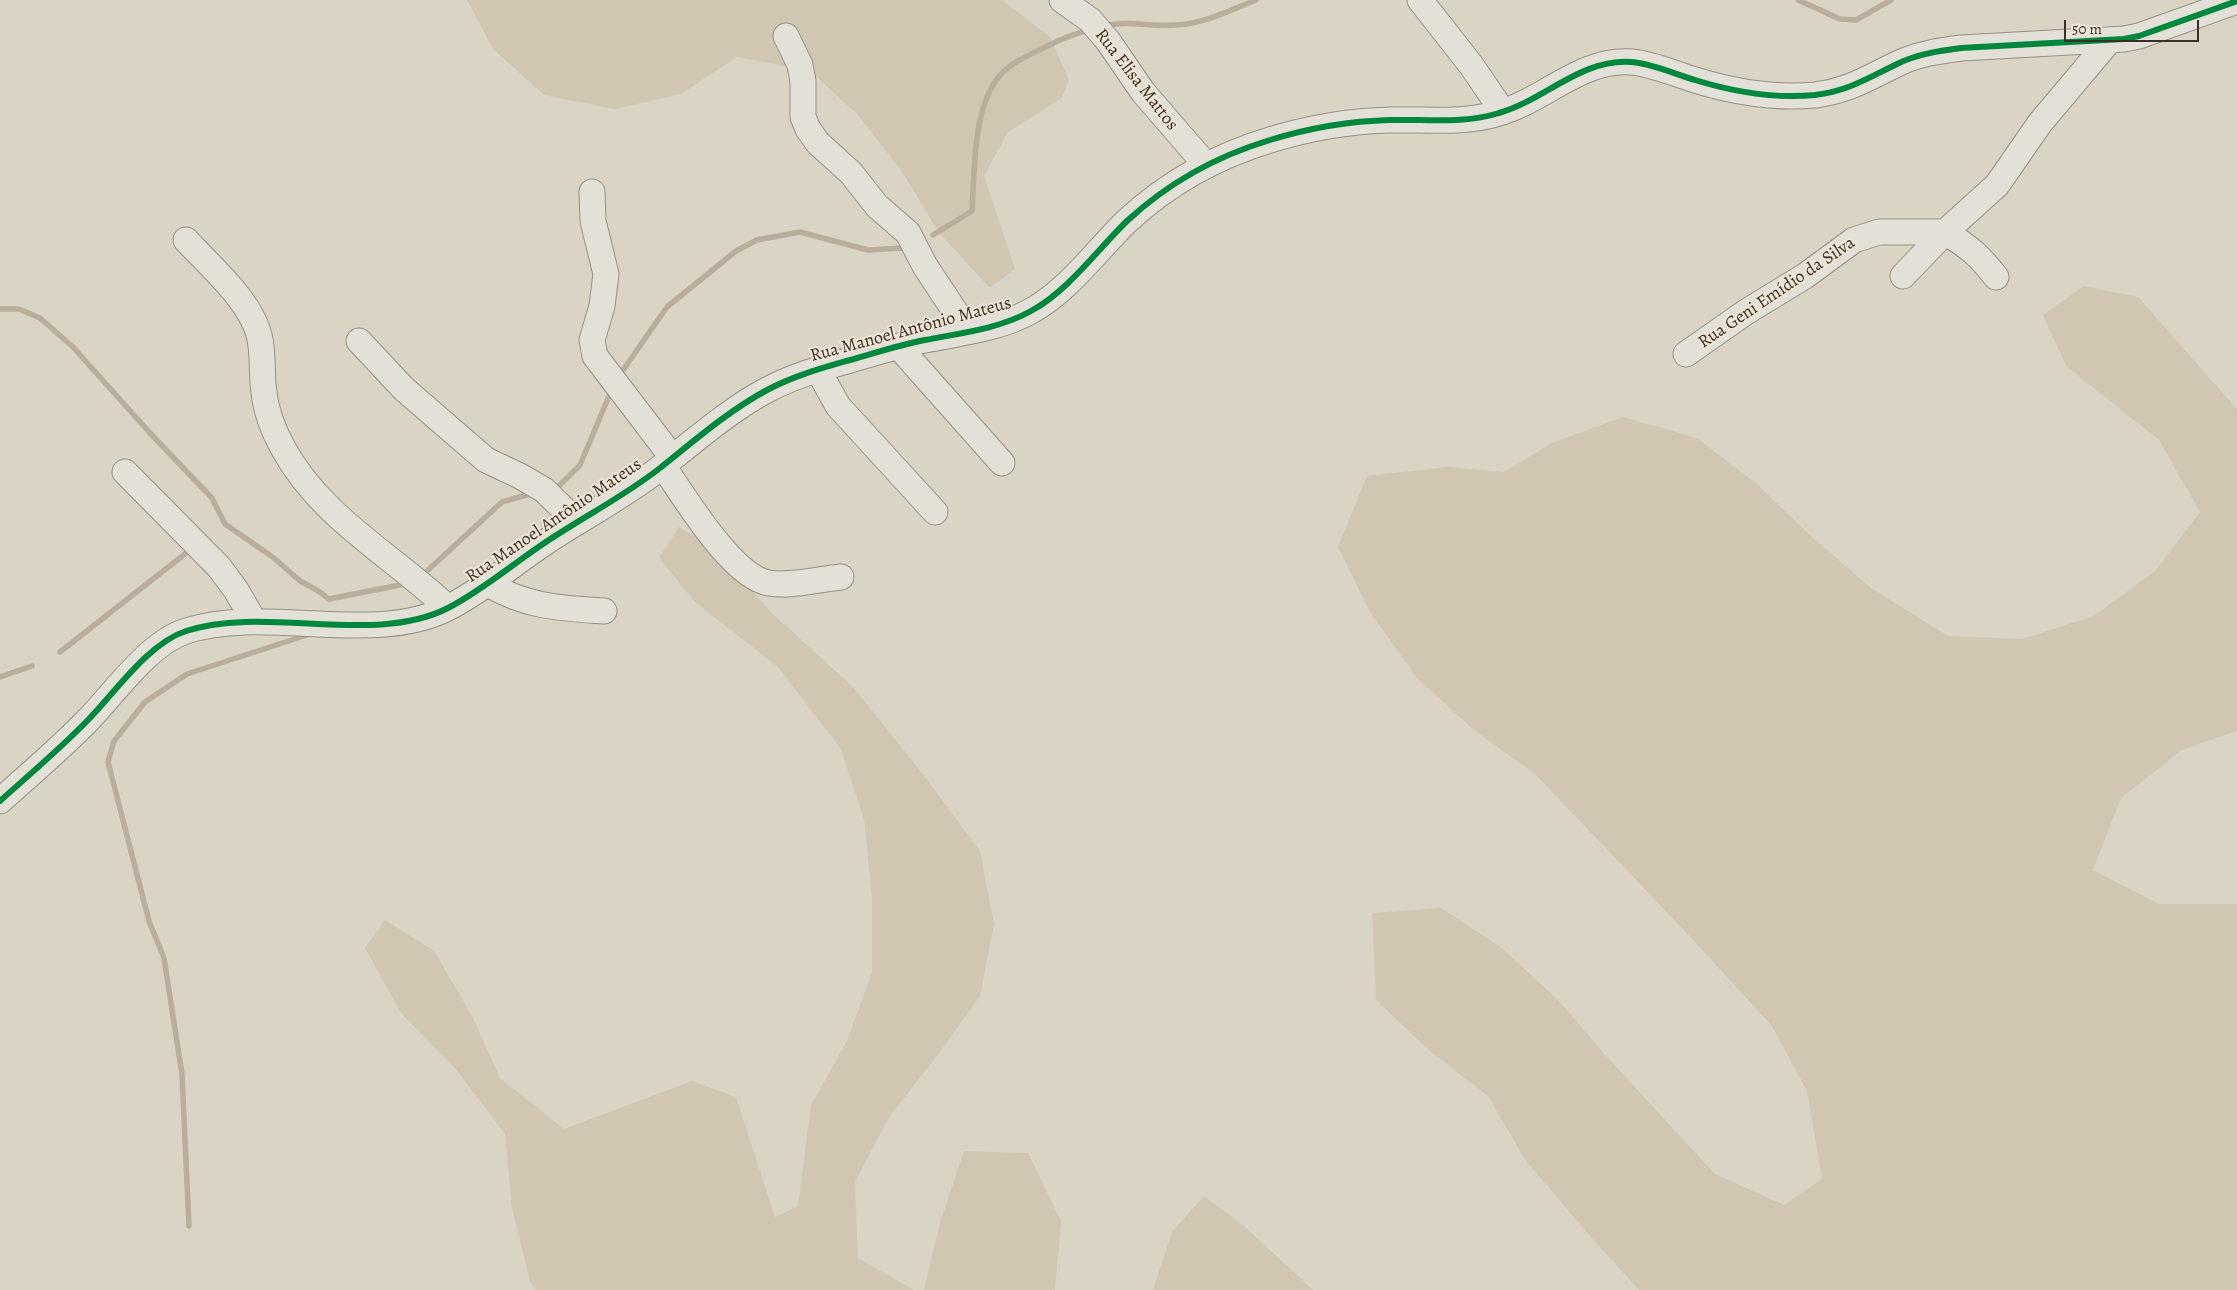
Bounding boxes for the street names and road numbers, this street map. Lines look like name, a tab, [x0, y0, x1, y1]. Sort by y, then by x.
street label: Rua Elisa Mattos	[1090, 25, 1182, 135]
street label: Rua Geni Emídio da Silva	[1695, 233, 1859, 353]
street label: Rua Manoel Antônio Mateus	[808, 293, 1014, 367]
street label: Rua Manoel Antônio Mateus	[462, 454, 646, 588]

